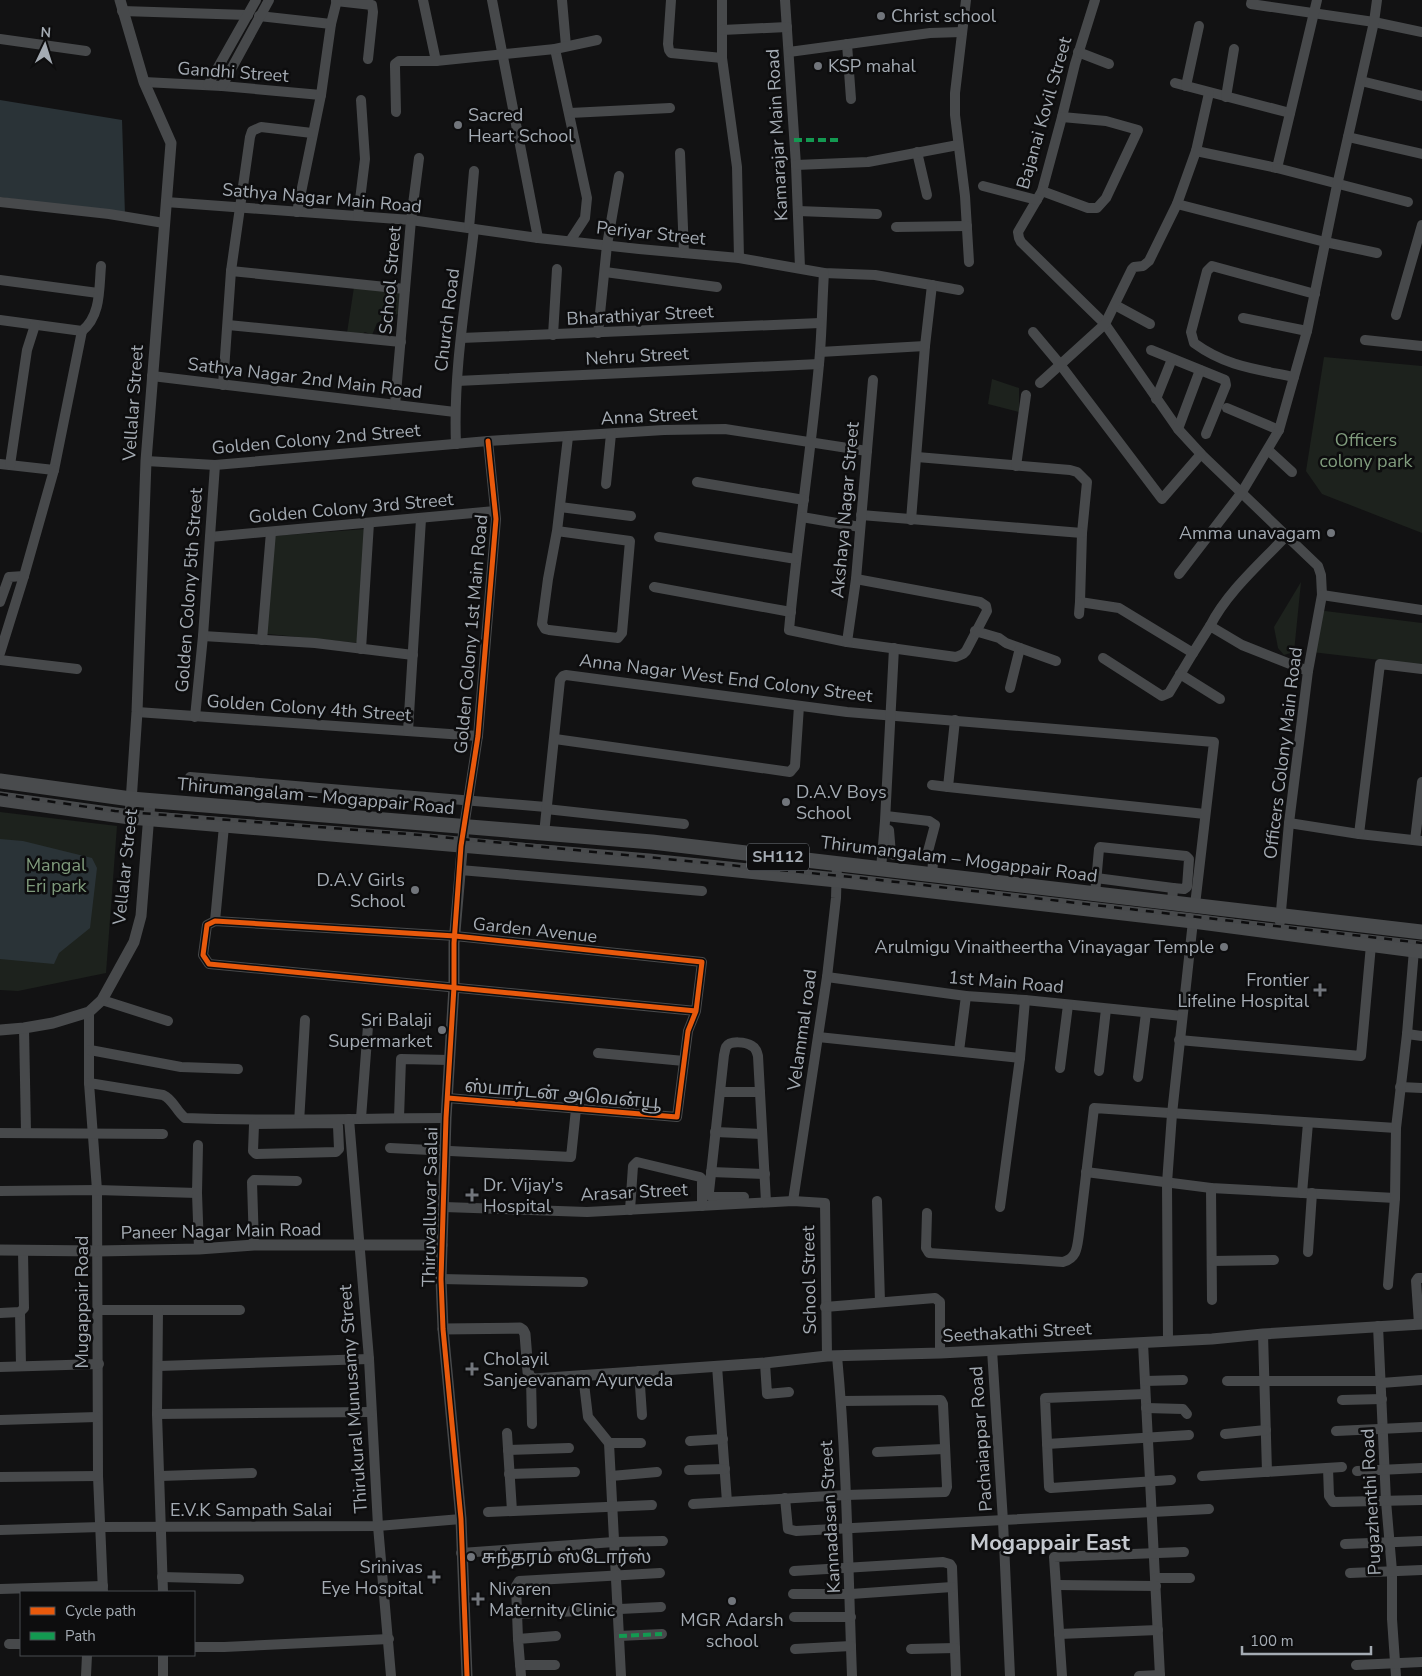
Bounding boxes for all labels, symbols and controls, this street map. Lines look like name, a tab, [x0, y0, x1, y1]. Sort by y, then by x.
place label: Christ school	[891, 4, 997, 28]
marker: Christ school	[875, 10, 887, 22]
north arrow	[20, 20, 70, 70]
text: N	[40, 23, 52, 42]
street label: Bajanai Kovil Street	[1011, 33, 1077, 192]
street label: Kamarajar Main Road	[761, 48, 793, 222]
place label: KSP mahal	[828, 54, 917, 78]
street label: Gandhi Street	[177, 56, 290, 88]
marker: KSP mahal	[812, 60, 824, 72]
place label: Sacred Heart School	[468, 103, 574, 148]
marker: Sacred Heart School	[452, 119, 464, 131]
street label: Sathya Nagar Main Road	[221, 177, 423, 219]
street label: Periyar Street	[595, 215, 708, 251]
street label: School Street	[373, 224, 407, 335]
street label: Church Road	[429, 267, 465, 373]
street label: Bharathiyar Street	[566, 299, 715, 331]
street label: Nehru Street	[585, 341, 690, 371]
street label: Vellalar Street	[117, 344, 149, 463]
street label: Sathya Nagar 2nd Main Road	[186, 352, 424, 404]
street label: Anna Street	[600, 401, 699, 431]
street label: Golden Colony 2nd Street	[211, 418, 422, 460]
street label: Akshaya Nagar Street	[825, 420, 865, 599]
park label: Officers colony park	[1320, 428, 1413, 473]
street label: Golden Colony 5th Street	[170, 486, 208, 693]
street label: Golden Colony 3rd Street	[248, 487, 455, 529]
street label: Golden Colony 1st Main Road	[449, 513, 493, 755]
place label: Amma unavagam	[1179, 521, 1321, 545]
marker: Amma unavagam	[1325, 527, 1337, 539]
street label: Officers Colony Main Road	[1258, 646, 1308, 860]
street label: Anna Nagar West End Colony Street	[578, 648, 875, 708]
street label: Golden Colony 4th Street	[206, 689, 413, 727]
street label: Thirumangalam – Mogappair Road	[176, 772, 456, 820]
place label: D.A.V Boys School	[796, 780, 887, 825]
marker: D.A.V Boys School	[780, 796, 792, 808]
street label: Vellalar Street	[107, 807, 143, 927]
street label: Thirumangalam – Mogappair Road	[819, 830, 1099, 888]
road number: SH112	[747, 844, 809, 870]
park label: Mangal Eri park	[25, 853, 88, 898]
place label: D.A.V Girls School	[317, 868, 406, 913]
marker: D.A.V Girls School	[409, 884, 421, 896]
street label: Garden Avenue	[472, 912, 598, 948]
place label: Arulmigu Vinaitheertha Vinayagar Temple	[875, 935, 1214, 959]
marker: Arulmigu Vinaitheertha Vinayagar Temple	[1218, 941, 1230, 953]
street label: 1st Main Road	[947, 965, 1065, 999]
street label: Velammal road	[781, 968, 822, 1093]
place label: Frontier Lifeline Hospital	[1178, 968, 1310, 1013]
marker: Frontier Lifeline Hospital	[1313, 983, 1327, 997]
place label: Sri Balaji Supermarket	[328, 1008, 433, 1053]
marker: Sri Balaji Supermarket	[436, 1024, 448, 1036]
street label: ஸ்பார்டன் அவென்யூ	[464, 1073, 663, 1115]
street label: Thiruvalluvar Saalai	[417, 1127, 443, 1287]
place label: Dr. Vijay's Hospital	[483, 1173, 563, 1218]
street label: Arasar Street	[580, 1177, 689, 1207]
marker: Dr. Vijay's Hospital	[465, 1188, 479, 1202]
street label: Paneer Nagar Main Road	[120, 1217, 322, 1245]
street label: School Street	[796, 1225, 822, 1335]
street label: Mugappair Road	[70, 1235, 94, 1369]
street label: Thirukural Munusamy Street	[333, 1283, 373, 1514]
street label: Seethakathi Street	[942, 1316, 1093, 1348]
place label: Cholayil Sanjeevanam Ayurveda	[483, 1347, 673, 1392]
marker: Cholayil Sanjeevanam Ayurveda	[465, 1362, 479, 1376]
street label: Pachaiappar Road	[964, 1365, 998, 1513]
street label: Pugazhenthi Road	[1355, 1428, 1387, 1576]
street label: Kannadasan Street	[814, 1439, 846, 1594]
street label: E.V.K Sampath Salai	[170, 1498, 332, 1522]
district label: Mogappair East	[970, 1528, 1130, 1558]
place label: சுந்தரம் ஸ்டோர்ஸ்	[481, 1545, 651, 1569]
marker: சுந்தரம் ஸ்டோர்ஸ்	[465, 1551, 477, 1563]
place label: Srinivas Eye Hospital	[321, 1555, 424, 1600]
marker: Srinivas Eye Hospital	[427, 1570, 441, 1584]
place label: Nivaren Maternity Clinic	[489, 1577, 615, 1622]
legend	[20, 1591, 195, 1656]
marker: Nivaren Maternity Clinic	[471, 1592, 485, 1606]
marker: MGR Adarsh school	[726, 1595, 738, 1607]
text: Cycle path	[65, 1601, 136, 1621]
place label: MGR Adarsh school	[680, 1608, 784, 1653]
scale bar	[1242, 1624, 1371, 1656]
text: Path	[65, 1626, 96, 1646]
text: 100 m	[1250, 1631, 1294, 1651]

